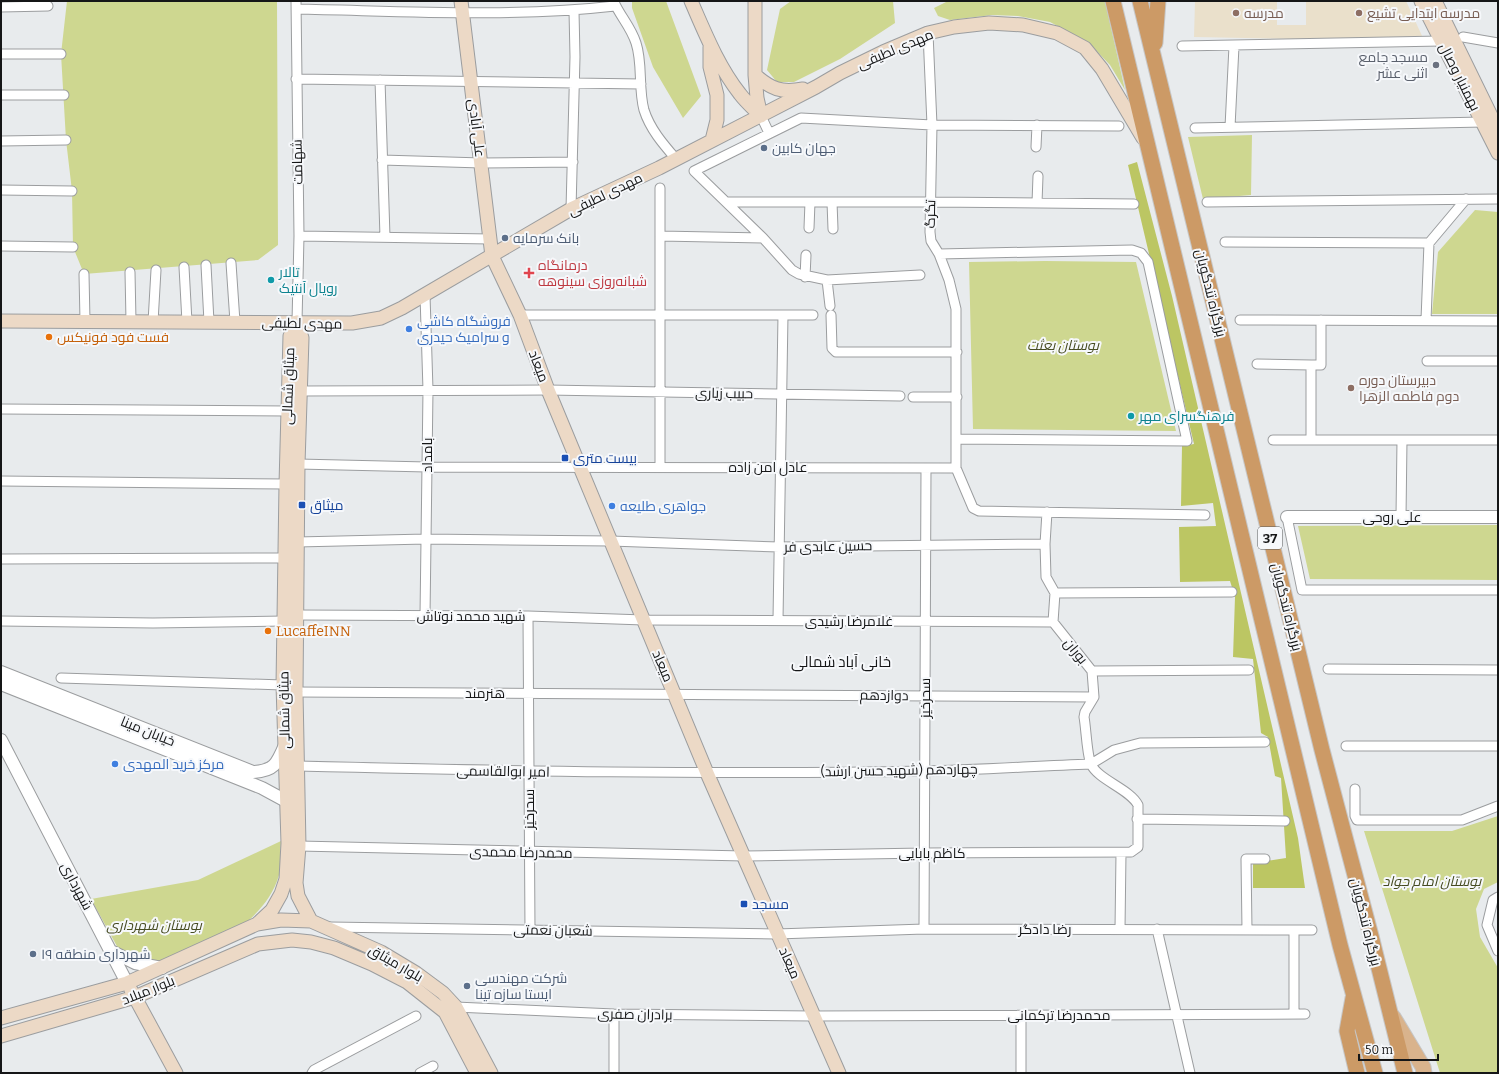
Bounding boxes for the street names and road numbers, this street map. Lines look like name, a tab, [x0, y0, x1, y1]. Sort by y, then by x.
street label: مهدی لطیفی	[855, 26, 936, 73]
street label: بهمنیار وصال	[1435, 40, 1484, 114]
street label: علی آبادی	[464, 98, 489, 158]
street label: شهامت	[289, 139, 306, 185]
street label: مهدی لطیفی	[565, 169, 645, 220]
street label: تگرگ	[922, 199, 939, 229]
street label: بزرگراه تندگویان	[1191, 247, 1230, 339]
street label: مهدی لطیفی	[261, 314, 343, 333]
street label: میثاق شمالی	[279, 347, 298, 425]
street label: میعاد	[525, 348, 552, 385]
street label: حبیب زیاری	[695, 384, 753, 403]
street label: بامداد	[419, 438, 436, 472]
street label: عادل امن زاده	[728, 459, 808, 476]
street label: علی روحی	[1362, 509, 1422, 526]
road number: 37	[1258, 527, 1282, 549]
street label: حسین عابدی‌ فر	[783, 537, 872, 556]
street label: بزرگراه تندگویان	[1267, 561, 1306, 653]
street label: شهید محمد نوتاش	[416, 608, 526, 625]
street label: غلامرضا رشیدی	[805, 613, 893, 630]
street label: بوران	[1060, 635, 1091, 668]
street label: میعاد	[648, 648, 677, 685]
street label: میثاق شمالی	[275, 671, 294, 749]
street label: سحرخیز	[917, 678, 934, 719]
street label: هنرمند	[465, 685, 505, 702]
street label: دوازدهم	[859, 687, 909, 705]
street label: خیابان مینا	[118, 713, 178, 750]
street label: چهاردهم (شهید حسن ارشد)	[820, 761, 978, 781]
street label: امیر ابوالقاسمی	[456, 762, 550, 781]
street label: سحرخیز	[521, 789, 538, 830]
street label: محمدرضا محمدی	[469, 843, 573, 862]
street label: کاظم بابایی	[898, 845, 966, 863]
street label: شهرداری	[57, 859, 96, 913]
street label: بزرگراه تندگویان	[1346, 876, 1385, 968]
street label: شعبان نعمتی	[513, 921, 593, 940]
street label: رضا دادگر	[1017, 921, 1072, 938]
street label: بلوار میثاق	[366, 941, 426, 986]
street label: میعاد	[775, 945, 804, 982]
street label: بلوار میلاد	[119, 972, 177, 1009]
street label: برادران صفری	[597, 1005, 673, 1024]
street label: محمدرضا ترکمانی	[1008, 1007, 1110, 1024]

